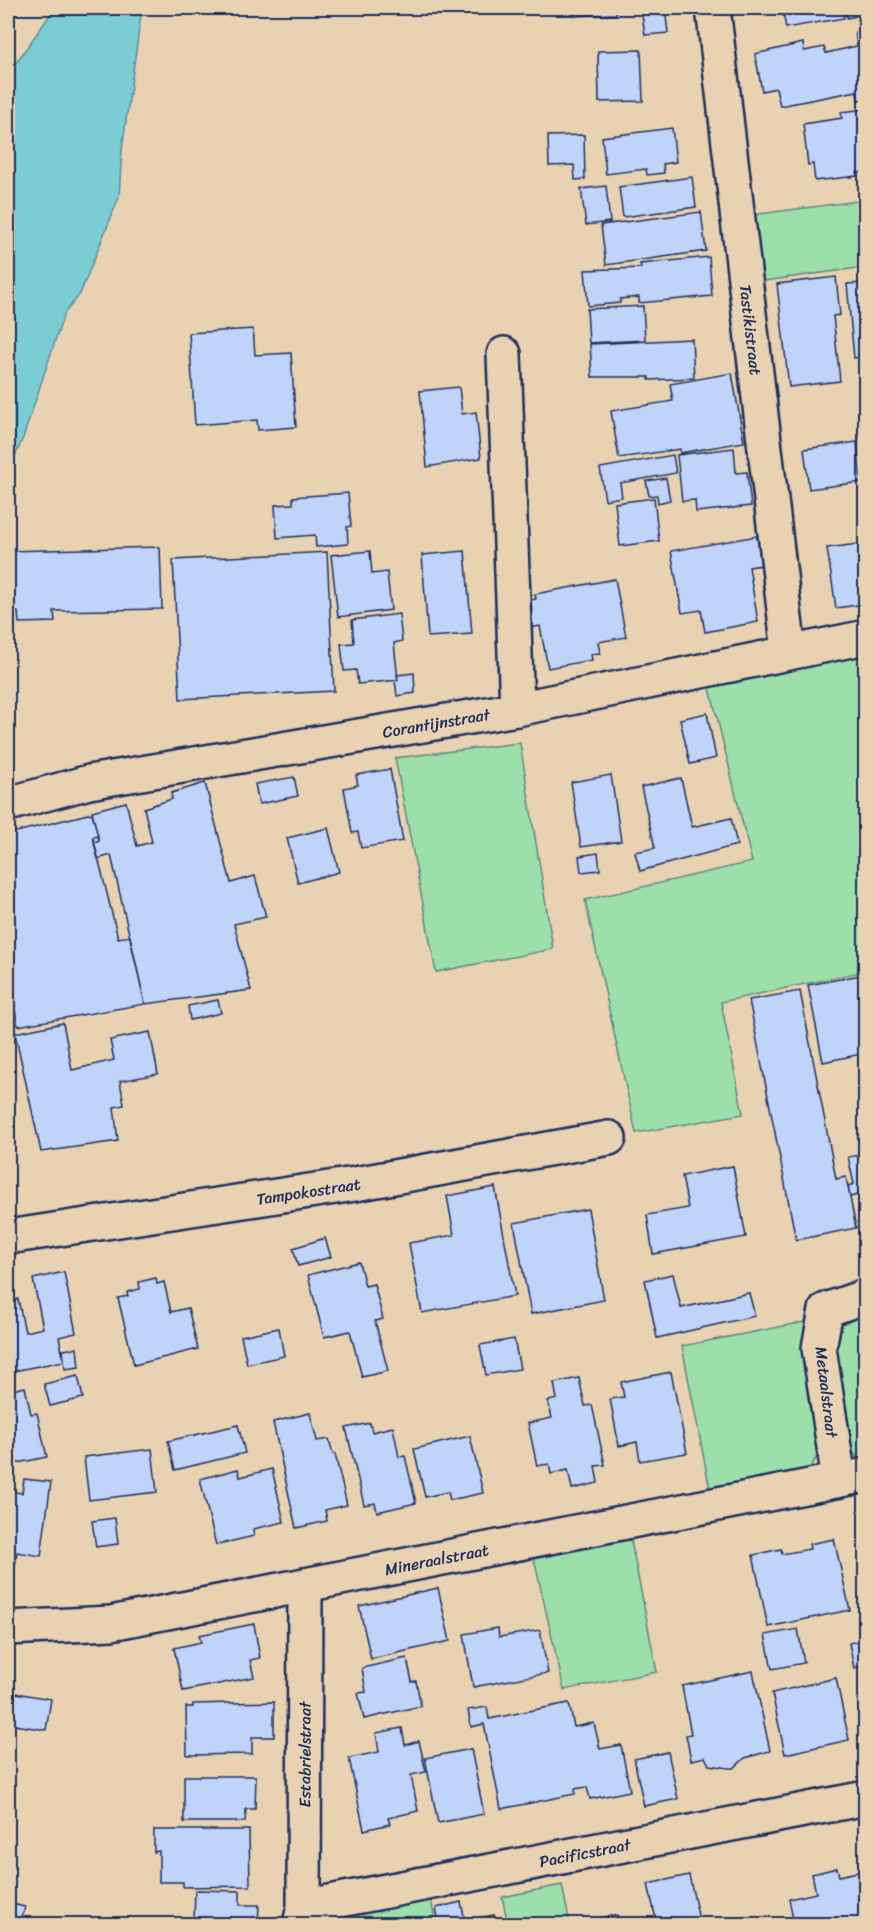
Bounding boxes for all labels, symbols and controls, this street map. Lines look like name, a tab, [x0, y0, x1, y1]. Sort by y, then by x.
street label: Tastikistraat	[731, 283, 770, 377]
street label: Corantijnstraat	[380, 700, 493, 747]
street label: Tampokostraat	[255, 1169, 363, 1214]
street label: Metaalstraat	[807, 1345, 847, 1440]
street label: Mineraalstraat	[382, 1535, 491, 1584]
street label: Estabrielstraat	[290, 1701, 320, 1807]
street label: Pacificstraat	[537, 1830, 634, 1876]

